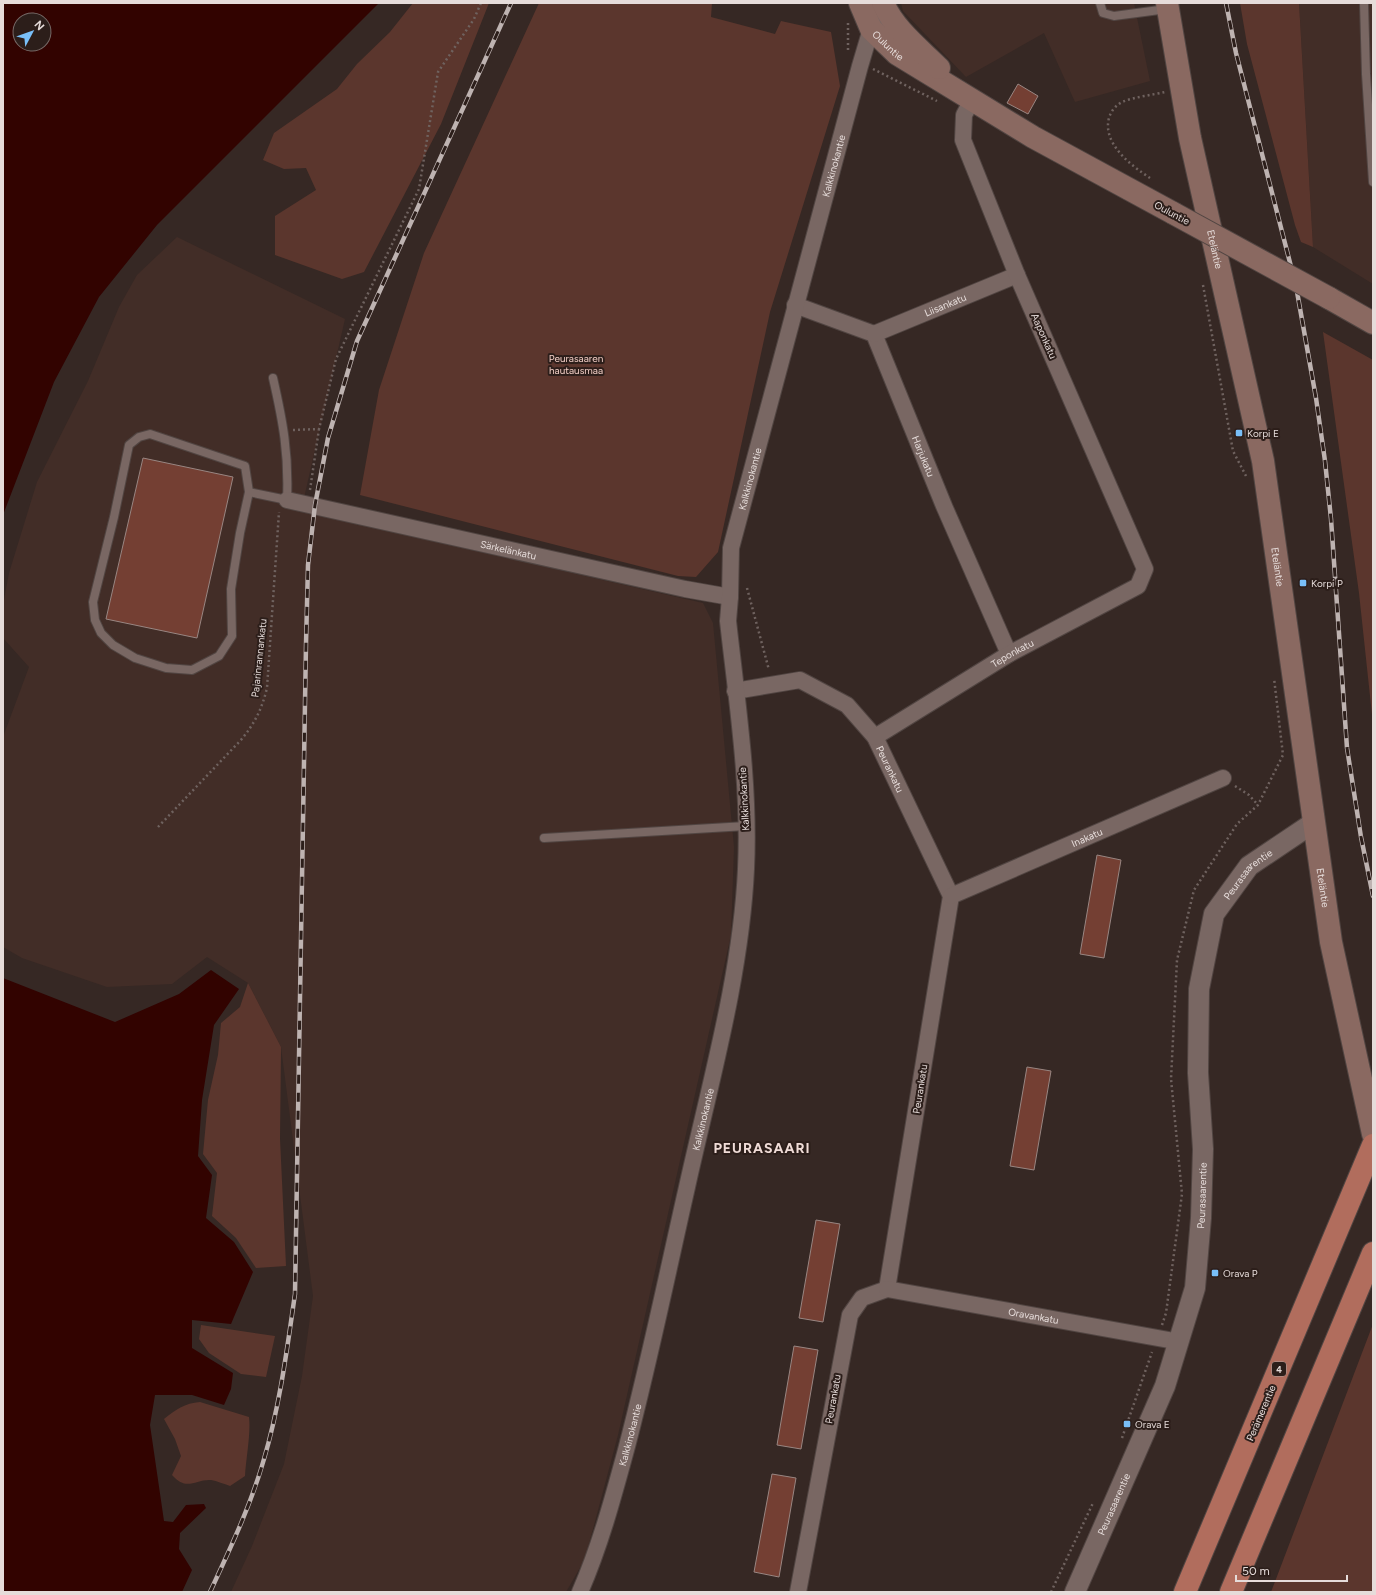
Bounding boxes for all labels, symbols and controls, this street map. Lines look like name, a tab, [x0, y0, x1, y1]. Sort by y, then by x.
north arrow	[12, 12, 52, 52]
text: N	[31, 18, 47, 33]
street label: Ouluntie	[870, 28, 907, 63]
street label: Kalkkinokantie	[819, 133, 848, 198]
street label: Ouluntie	[1152, 198, 1192, 228]
street label: Eteläntie	[1204, 228, 1226, 271]
street label: Liisankatu	[922, 290, 968, 319]
street label: Aaponkatu	[1028, 311, 1060, 361]
park label: Peurasaaren hautausmaa	[549, 352, 604, 377]
place label: Korpi E	[1247, 427, 1279, 440]
marker: Korpi E	[1234, 428, 1244, 438]
street label: Harjukatu	[909, 434, 938, 479]
street label: Kalkkinokantie	[735, 446, 764, 511]
street label: Särkelänkatu	[479, 537, 538, 562]
street label: Eteläntie	[1269, 546, 1287, 588]
place label: Korpi P	[1311, 577, 1343, 590]
marker: Korpi P	[1298, 578, 1308, 588]
street label: Pajarinrannankatu	[248, 618, 270, 698]
street label: Teponkatu	[988, 636, 1036, 670]
street label: Peurankatu	[874, 743, 907, 794]
street label: Kalkkinokantie	[736, 766, 752, 831]
street label: Inakatu	[1069, 825, 1104, 850]
street label: Peurasaarentie	[1220, 846, 1275, 902]
street label: Eteläntie	[1314, 867, 1333, 909]
street label: Peurankatu	[910, 1063, 930, 1115]
street label: Kalkkinokantie	[689, 1086, 716, 1152]
district label: PEURASAARI	[713, 1140, 811, 1157]
street label: Peurasaarentie	[1194, 1162, 1209, 1229]
place label: Orava P	[1223, 1267, 1258, 1280]
marker: Orava P	[1210, 1268, 1220, 1278]
street label: Oravankatu	[1007, 1305, 1060, 1326]
road number: 4	[1272, 1362, 1286, 1376]
street label: Peurankatu	[822, 1373, 844, 1425]
street label: Perämerentie	[1243, 1383, 1279, 1443]
street label: Kalkkinokantie	[615, 1402, 644, 1467]
place label: Orava E	[1135, 1418, 1170, 1431]
marker: Orava E	[1122, 1419, 1132, 1429]
street label: Peurasaarentie	[1094, 1471, 1133, 1537]
scale bar	[1236, 1557, 1347, 1583]
text: 50 m	[1242, 1564, 1270, 1578]

